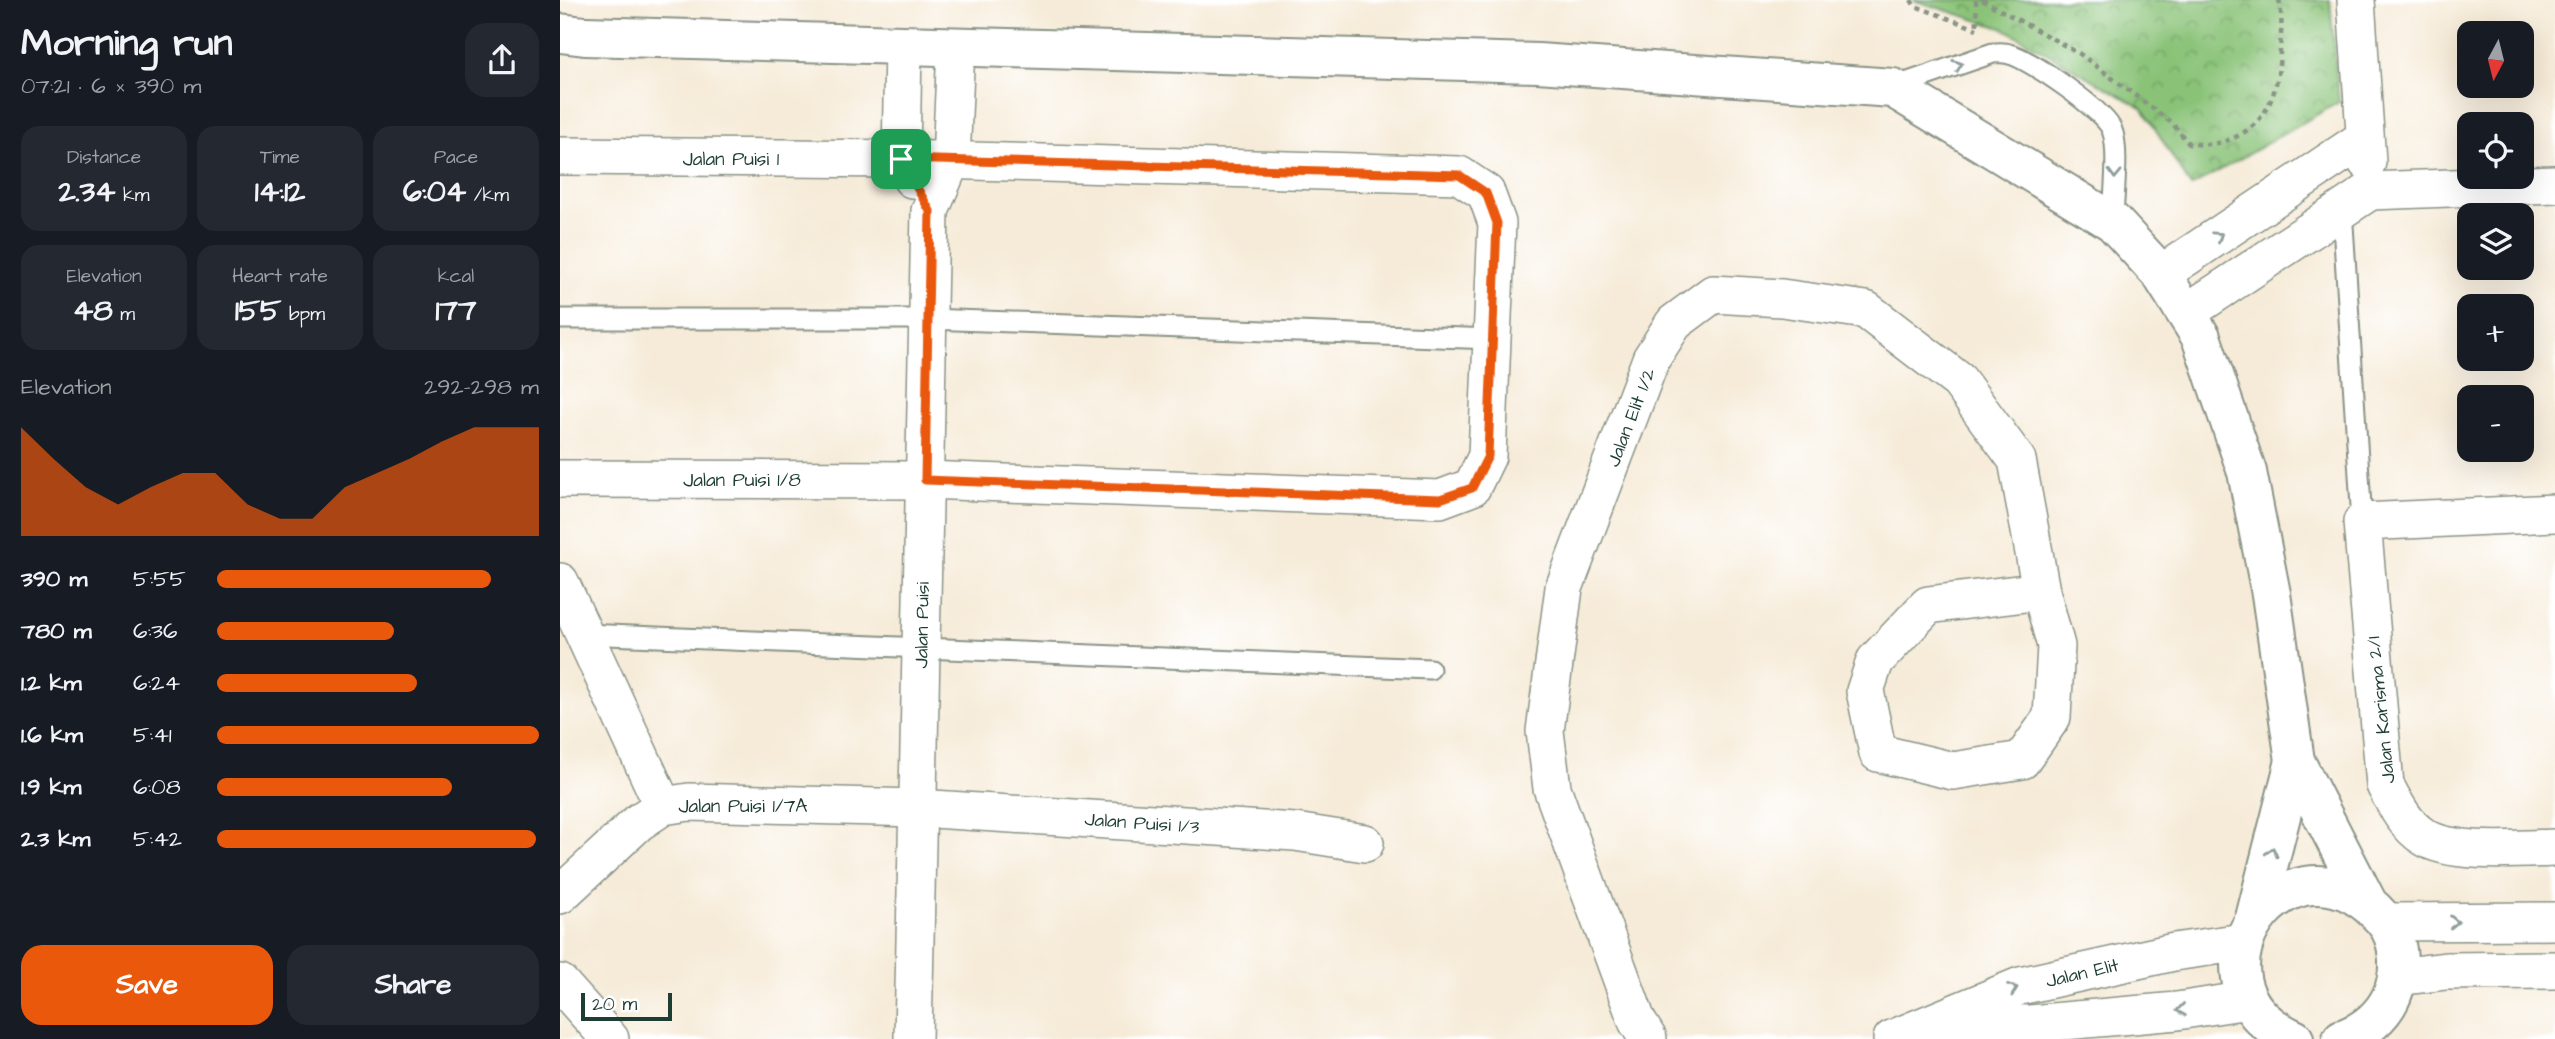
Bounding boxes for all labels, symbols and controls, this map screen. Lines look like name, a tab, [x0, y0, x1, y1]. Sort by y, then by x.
text: Morning run	[21, 18, 233, 70]
north arrow	[2457, 21, 2534, 98]
map controls	[2457, 21, 2534, 462]
button: share	[465, 23, 539, 97]
one-way arrow	[1951, 59, 1963, 73]
text: 07:21 · 6 × 390 m	[21, 70, 201, 102]
button: locate	[2457, 112, 2534, 189]
pin	[871, 129, 931, 189]
icon: arrive	[882, 140, 920, 178]
text: Distance	[67, 144, 141, 171]
text: Time	[260, 144, 300, 171]
text: Pace	[434, 144, 478, 171]
street label: Jalan Puisi 1	[683, 146, 780, 173]
one-way arrow	[2107, 168, 2122, 179]
text: 2.34	[58, 171, 116, 213]
text: 14:12	[255, 171, 305, 213]
text: 6:04	[403, 171, 466, 213]
text: km	[116, 182, 150, 209]
text: /km	[466, 182, 509, 209]
button: layers	[2457, 203, 2534, 280]
one-way arrow	[2210, 232, 2223, 244]
text: Elevation	[67, 263, 141, 290]
text: Heart rate	[232, 263, 328, 290]
text: kcal	[438, 263, 474, 290]
text: 48	[73, 290, 113, 332]
text: 155	[235, 290, 281, 332]
text: 177	[436, 290, 476, 332]
button: +	[2457, 294, 2534, 371]
text: m	[113, 301, 135, 328]
text: bpm	[281, 301, 325, 328]
street label: Jalan Elit 1/2	[1600, 364, 1663, 471]
text: Elevation	[21, 371, 112, 403]
text: 292–298 m	[424, 371, 539, 403]
button: −	[2457, 385, 2534, 462]
street label: Jalan Puisi 1/8	[683, 467, 801, 494]
text: 390 m	[21, 563, 87, 595]
text: 5:55	[133, 563, 186, 595]
street label: Jalan Puisi	[908, 581, 937, 669]
text: 780 m	[21, 615, 92, 647]
text: 6:36	[133, 615, 177, 647]
street label: Jalan Karisma 2/1	[2360, 634, 2403, 785]
text: 1.2 km	[21, 667, 82, 699]
text: 6:24	[133, 667, 180, 699]
text: 1.6 km	[21, 719, 83, 751]
text: 5:41	[133, 719, 172, 751]
text: 1.9 km	[21, 771, 82, 803]
text: 6:08	[133, 771, 181, 803]
street label: Jalan Puisi 1/7A	[678, 793, 808, 820]
street label: Jalan Puisi 1/3	[1084, 806, 1200, 841]
text: 2.3 km	[21, 823, 90, 855]
text: 5:42	[133, 823, 182, 855]
one-way arrow	[2264, 846, 2278, 858]
one-way arrow	[2449, 914, 2460, 929]
button: Save	[21, 945, 273, 1025]
button: Share	[287, 945, 539, 1025]
street label: Jalan Elit	[2043, 952, 2122, 995]
one-way arrow	[2007, 983, 2019, 997]
scale bar	[581, 990, 672, 1022]
text: 20 m	[592, 991, 637, 1018]
one-way arrow	[2175, 1003, 2186, 1018]

